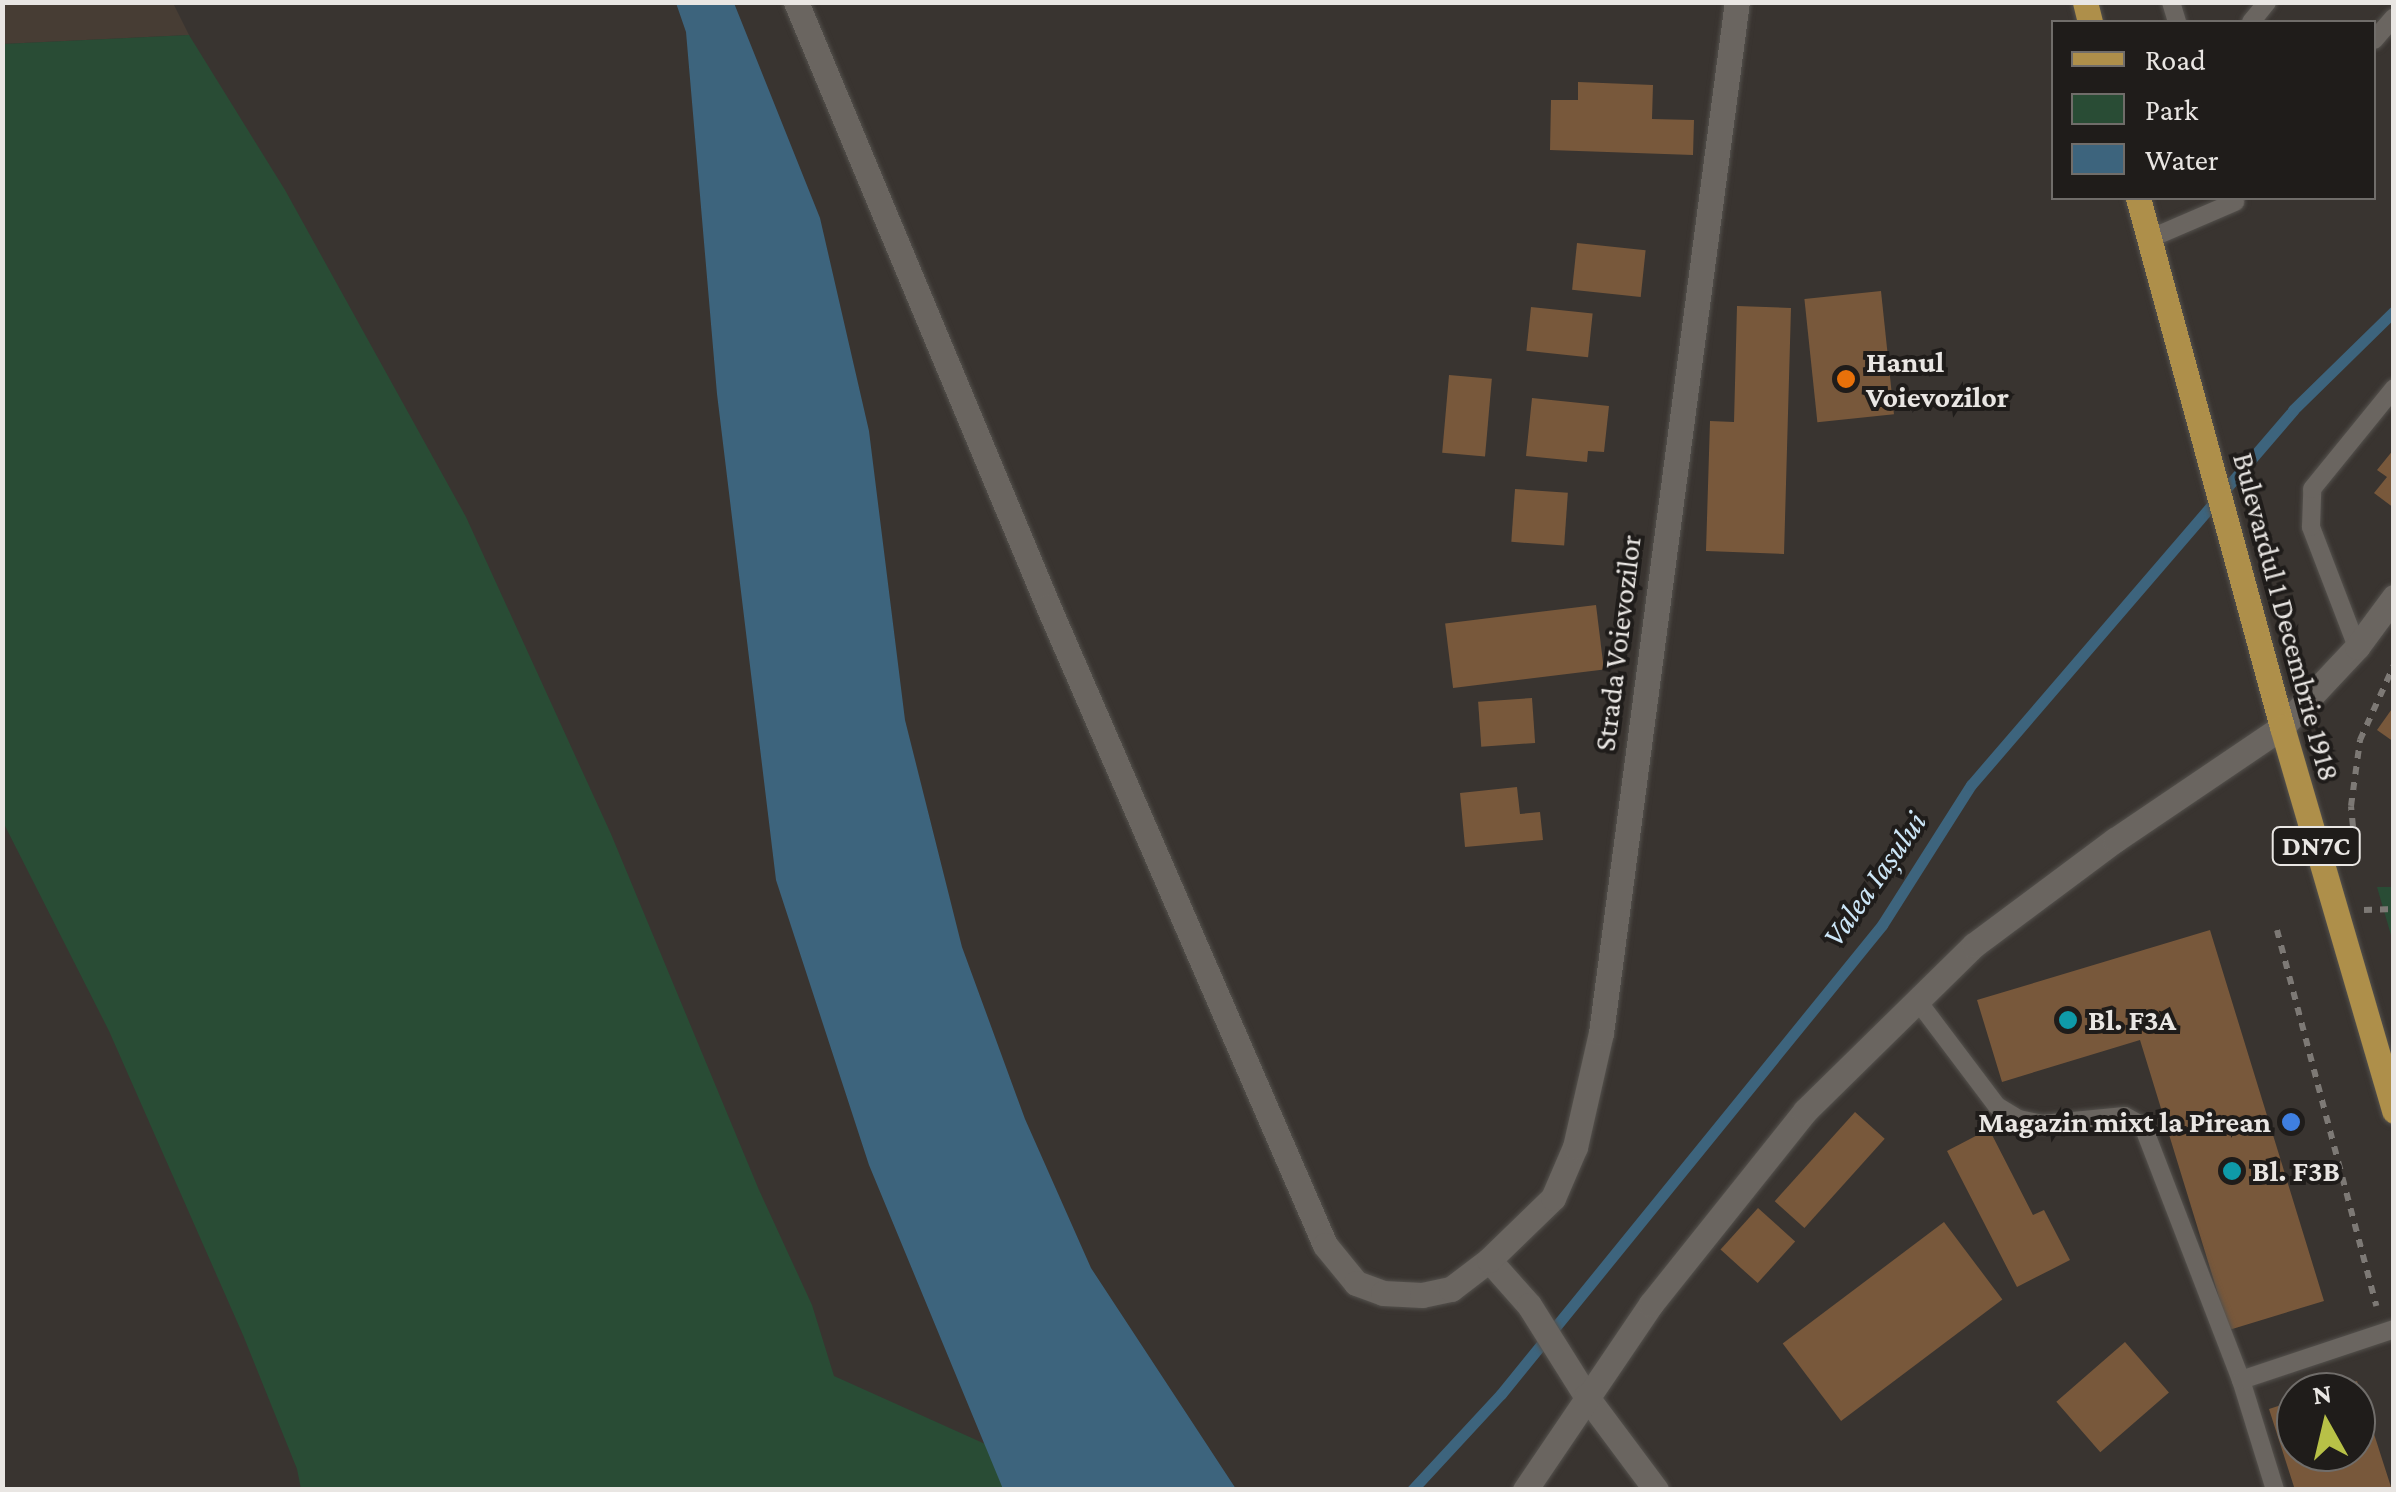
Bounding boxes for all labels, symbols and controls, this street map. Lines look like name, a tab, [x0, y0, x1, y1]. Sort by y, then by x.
legend	[2051, 20, 2376, 200]
text: Road	[2145, 43, 2206, 76]
text: Park	[2145, 93, 2198, 126]
text: Water	[2145, 143, 2219, 176]
place label: Hanul Voievozilor	[1866, 344, 2009, 414]
marker: Hanul Voievozilor	[1835, 368, 1857, 390]
street label: Bulevardul 1 Decembrie 1918	[2225, 449, 2347, 785]
street label: Strada Voievozilor	[1587, 533, 1649, 753]
water label: Valea Iașului	[1814, 804, 1934, 954]
road number: DN7C	[2271, 823, 2361, 869]
place label: Bl. F3A	[2088, 1002, 2176, 1038]
marker: Bl. F3A	[2057, 1009, 2079, 1031]
place label: Magazin mixt la Pirean	[1978, 1104, 2271, 1140]
marker: Magazin mixt la Pirean	[2280, 1111, 2302, 1133]
place label: Bl. F3B	[2252, 1153, 2340, 1189]
marker: Bl. F3B	[2221, 1160, 2243, 1182]
north arrow	[2276, 1372, 2376, 1472]
text: N	[2310, 1377, 2334, 1410]

